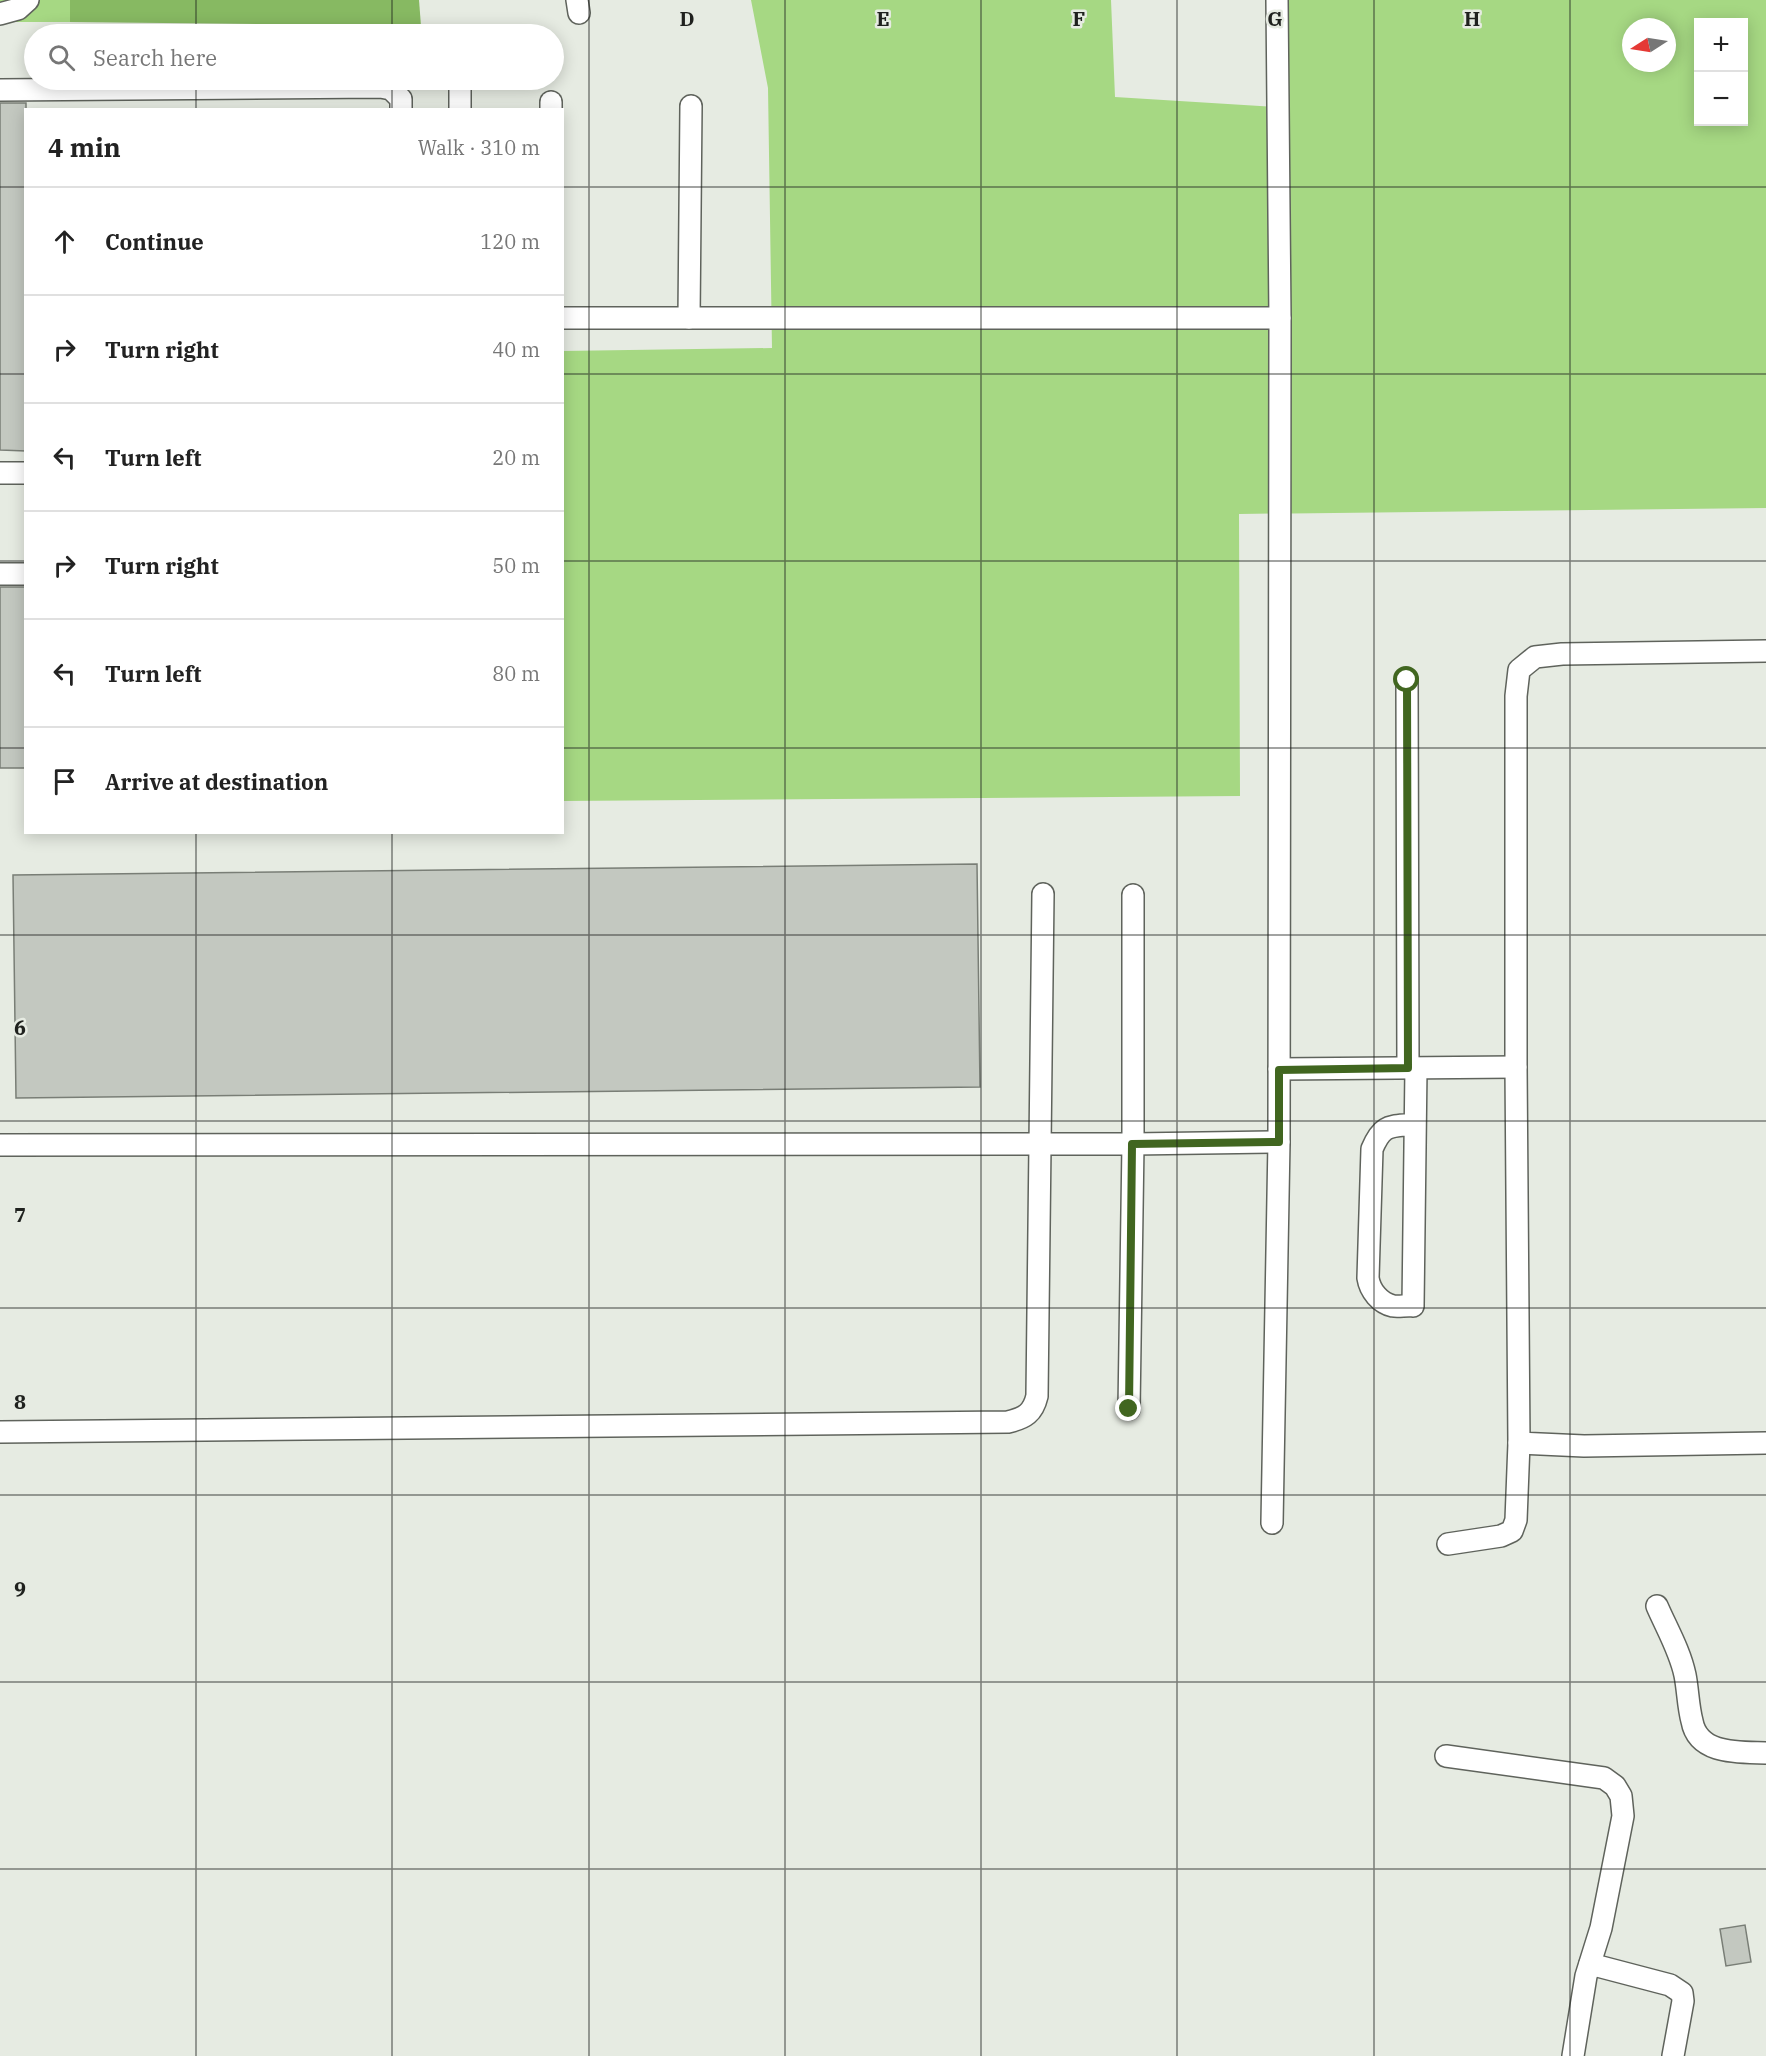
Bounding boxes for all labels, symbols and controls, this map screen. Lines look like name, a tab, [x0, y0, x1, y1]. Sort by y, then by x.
text: D	[679, 5, 695, 32]
text: E	[876, 5, 890, 32]
text: F	[1073, 5, 1085, 32]
text: G	[1267, 5, 1283, 32]
text: H	[1464, 5, 1480, 32]
north arrow	[1622, 18, 1676, 72]
map controls	[1694, 18, 1748, 126]
button: +	[1694, 18, 1748, 72]
search box	[24, 24, 564, 90]
icon: search	[45, 41, 78, 74]
text: Search here	[93, 43, 217, 72]
button: −	[1694, 72, 1748, 126]
text: 4 min	[48, 130, 121, 164]
text: Walk · 310 m	[418, 134, 540, 161]
icon: ahead	[48, 225, 81, 258]
text: Continue	[105, 227, 204, 256]
text: 120 m	[480, 228, 540, 255]
icon: right	[48, 333, 81, 366]
text: Turn right	[105, 335, 219, 364]
text: 40 m	[492, 336, 540, 363]
icon: left	[48, 441, 81, 474]
text: Turn left	[105, 443, 201, 472]
text: 20 m	[492, 444, 540, 471]
icon: right	[48, 549, 81, 582]
text: Turn right	[105, 551, 219, 580]
text: 50 m	[492, 552, 540, 579]
icon: left	[48, 657, 81, 690]
text: Turn left	[105, 659, 201, 688]
text: 80 m	[492, 660, 540, 687]
route start	[1393, 666, 1419, 692]
icon: arrive	[48, 765, 81, 798]
text: Arrive at destination	[105, 767, 328, 796]
text: 6	[14, 1014, 26, 1041]
text: 7	[14, 1201, 26, 1228]
text: 8	[14, 1388, 26, 1415]
route end	[1115, 1395, 1141, 1421]
text: 9	[14, 1575, 26, 1602]

